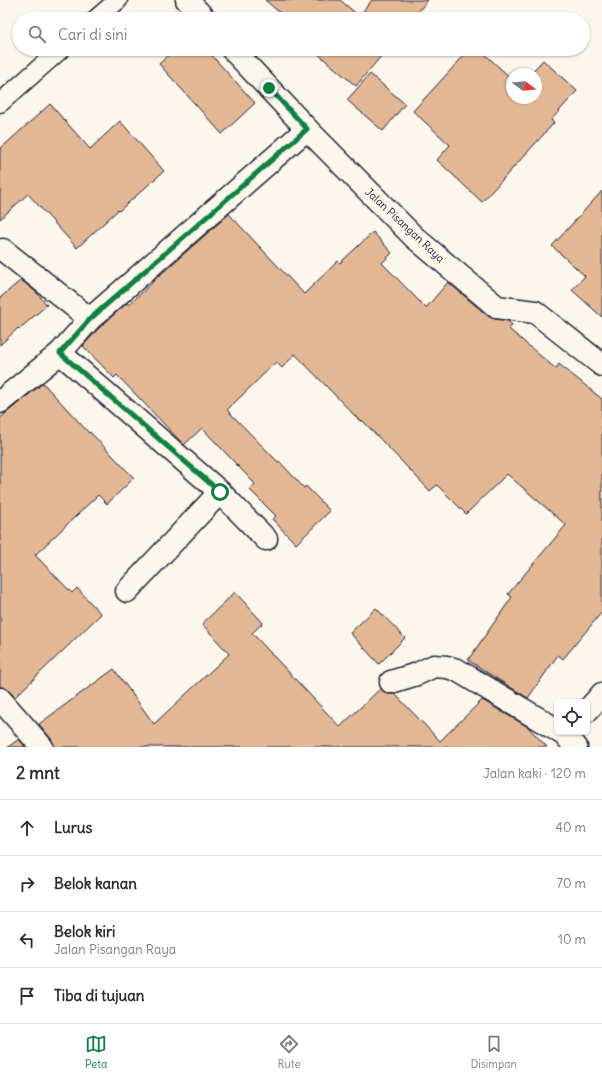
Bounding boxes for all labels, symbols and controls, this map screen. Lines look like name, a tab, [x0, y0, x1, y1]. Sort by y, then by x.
search box	[12, 12, 590, 56]
icon: search	[26, 23, 48, 45]
text: Cari di sini	[58, 25, 127, 44]
north arrow	[506, 68, 542, 104]
route end	[260, 79, 278, 97]
street label: Jalan Pisangan Raya	[362, 185, 448, 265]
route start	[211, 483, 229, 501]
map controls	[554, 699, 590, 735]
button: locate	[554, 699, 590, 735]
text: 2 mnt	[16, 762, 60, 784]
text: Jalan kaki · 120 m	[483, 765, 586, 782]
icon: ahead	[16, 817, 38, 839]
text: Lurus	[54, 818, 92, 837]
text: 40 m	[555, 819, 586, 836]
icon: right	[16, 873, 38, 895]
text: Belok kanan	[54, 874, 137, 893]
text: 70 m	[557, 875, 586, 892]
text: Belok kiri	[54, 922, 115, 941]
icon: left	[16, 929, 38, 951]
text: 10 m	[558, 931, 586, 948]
text: Jalan Pisangan Raya	[54, 941, 176, 958]
icon: arrive	[16, 985, 38, 1007]
text: Tiba di tujuan	[54, 986, 144, 1005]
tab: Peta	[85, 1033, 107, 1071]
tab: Rute	[277, 1033, 300, 1071]
tab: Disimpan	[471, 1033, 517, 1071]

